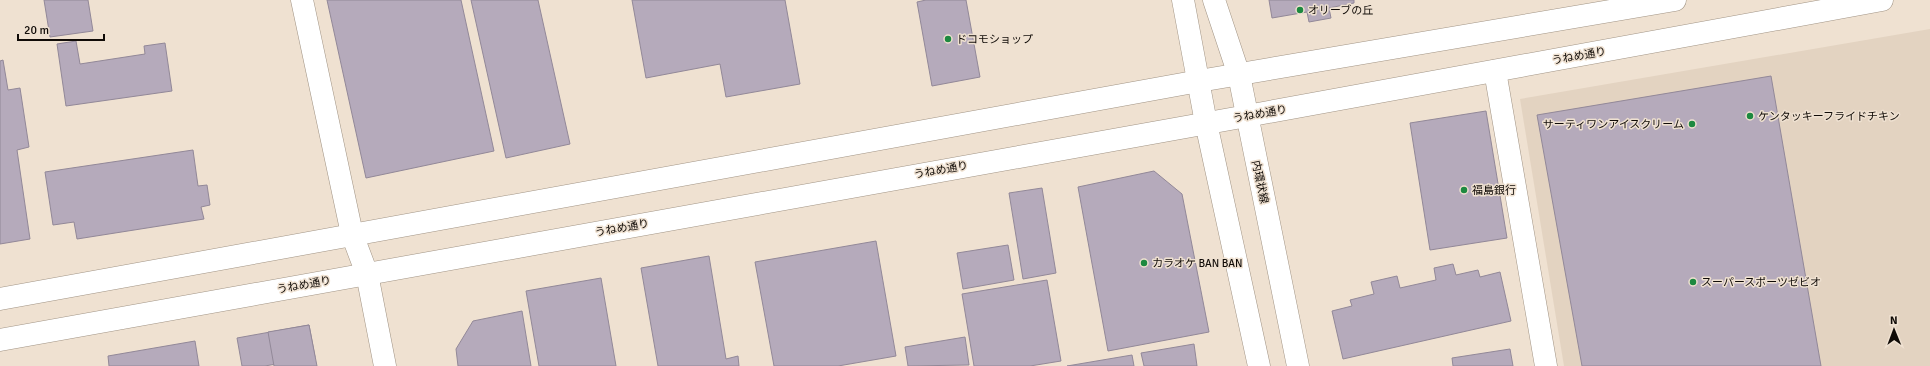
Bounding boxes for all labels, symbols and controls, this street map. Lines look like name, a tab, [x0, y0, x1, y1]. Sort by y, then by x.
place label: オリーブの丘	[1308, 4, 1373, 17]
marker: オリーブの丘	[1295, 5, 1305, 15]
scale bar	[18, 16, 104, 42]
text: 20 m	[24, 23, 49, 38]
place label: ドコモショップ	[956, 33, 1033, 46]
marker: ドコモショップ	[943, 34, 953, 44]
street label: うねめ通り	[1551, 45, 1607, 67]
street label: うねめ通り	[1232, 103, 1288, 125]
place label: ケンタッキーフライドチキン	[1758, 110, 1900, 123]
marker: ケンタッキーフライドチキン	[1745, 111, 1755, 121]
place label: サーティワンアイスクリーム	[1543, 118, 1684, 131]
marker: サーティワンアイスクリーム	[1687, 119, 1697, 129]
street label: うねめ通り	[913, 159, 969, 181]
street label: 内環状線	[1249, 159, 1271, 205]
place label: 福島銀行	[1472, 184, 1516, 197]
marker: 福島銀行	[1459, 185, 1469, 195]
street label: うねめ通り	[594, 217, 650, 239]
place label: カラオケ BAN BAN	[1152, 257, 1243, 270]
marker: カラオケ BAN BAN	[1139, 258, 1149, 268]
street label: うねめ通り	[276, 274, 332, 296]
place label: スーパースポーツゼビオ	[1701, 276, 1821, 289]
marker: スーパースポーツゼビオ	[1688, 277, 1698, 287]
north arrow	[1874, 310, 1914, 350]
text: N	[1890, 314, 1898, 327]

